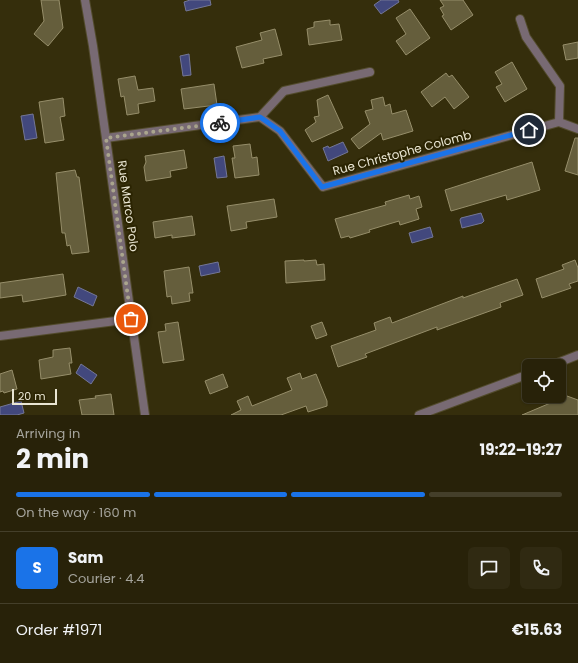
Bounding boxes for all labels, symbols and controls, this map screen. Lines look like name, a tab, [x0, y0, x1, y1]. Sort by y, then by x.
courier	[200, 103, 240, 143]
icon: bike	[209, 112, 231, 134]
pin	[512, 113, 546, 147]
icon: home	[518, 119, 540, 141]
street label: Rue Christophe Colomb	[331, 126, 473, 179]
street label: Rue Marco Polo	[114, 159, 143, 253]
pin	[114, 302, 148, 336]
icon: bag	[120, 308, 142, 330]
map controls	[522, 359, 566, 403]
button: locate	[522, 359, 566, 403]
scale bar	[12, 387, 57, 406]
text: 20 m	[18, 388, 46, 404]
text: Arriving in	[16, 424, 80, 443]
text: 19:22–19:27	[480, 439, 562, 460]
text: 2 min	[16, 441, 89, 477]
text: On the way · 160 m	[16, 503, 137, 522]
text: Sam	[68, 547, 103, 568]
button: chat	[468, 547, 510, 589]
button: phone	[520, 547, 562, 589]
text: S	[32, 557, 42, 578]
text: Courier · 4.4	[68, 569, 144, 588]
text: Order #1971	[16, 619, 102, 640]
text: €15.63	[512, 619, 562, 640]

